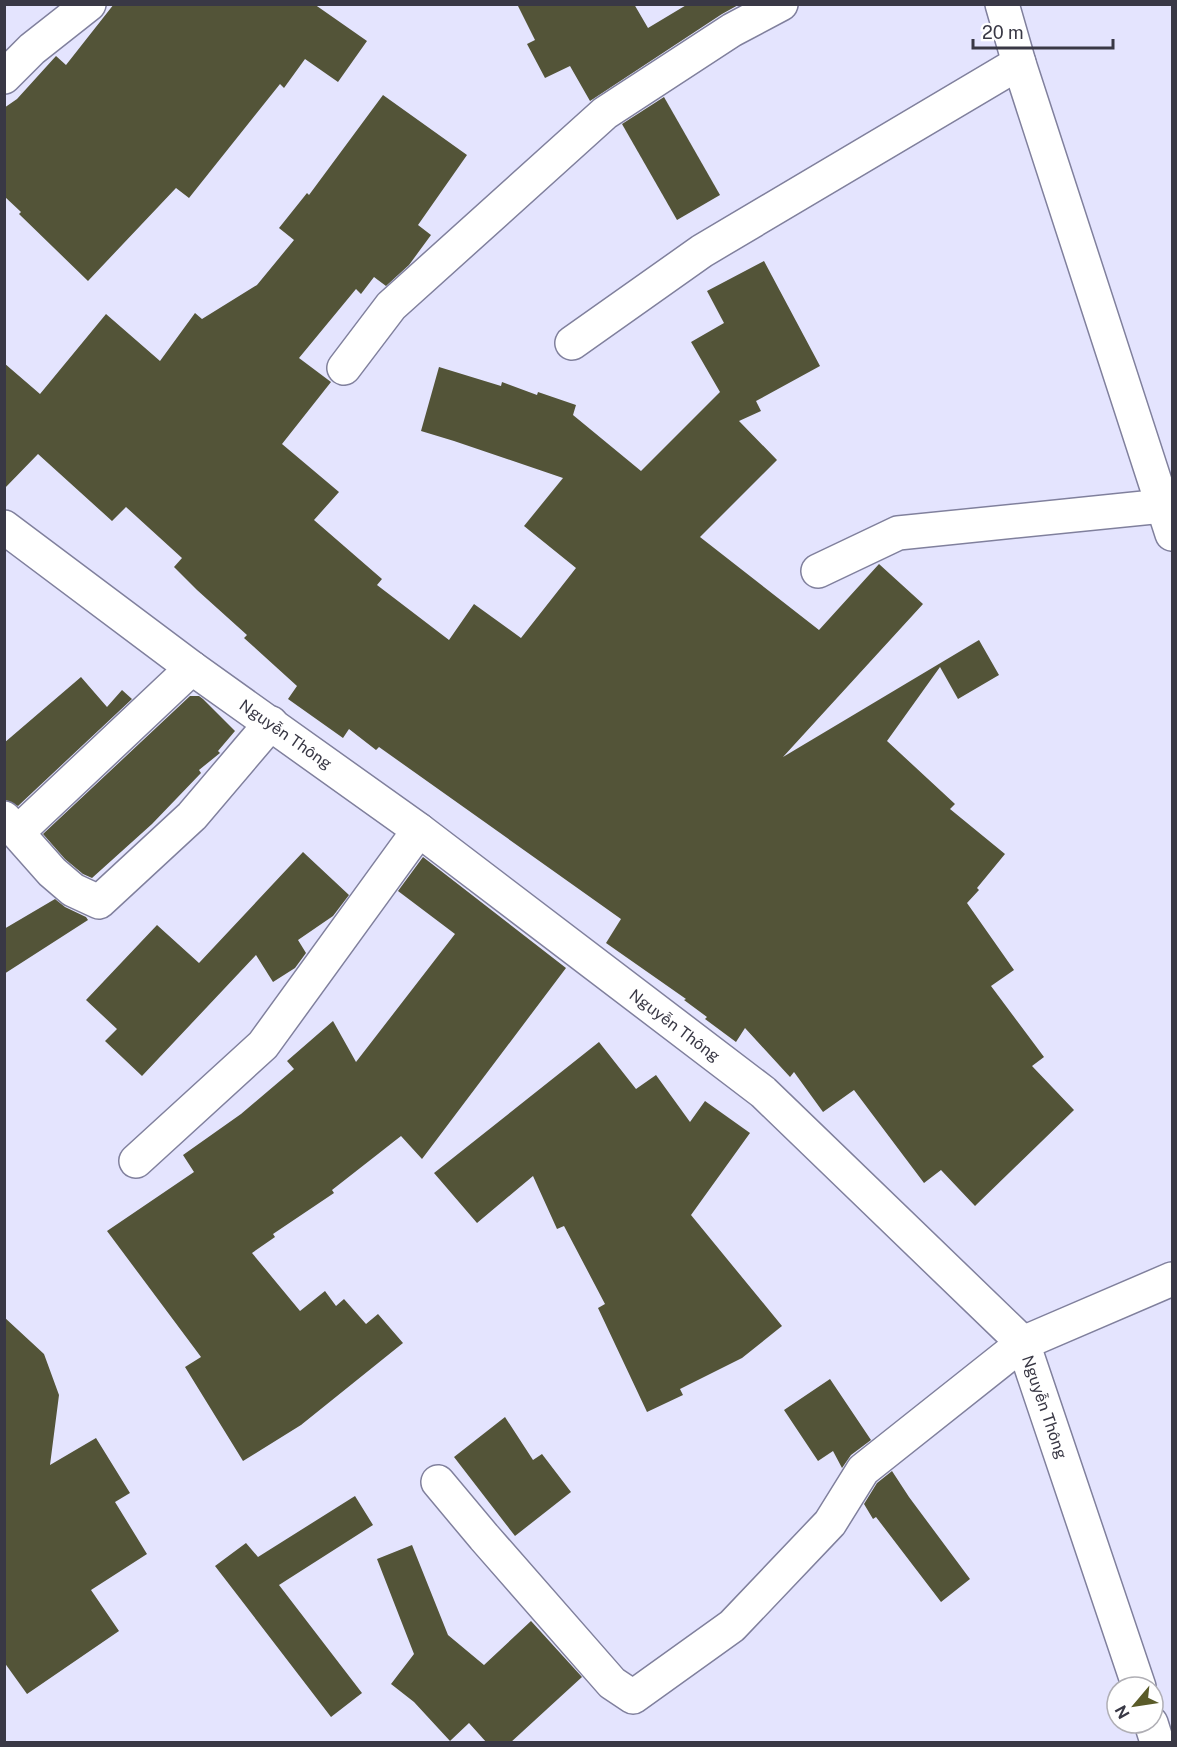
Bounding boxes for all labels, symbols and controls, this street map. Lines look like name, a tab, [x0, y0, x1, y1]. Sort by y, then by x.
scale bar	[973, 12, 1112, 50]
text: 20 m	[982, 22, 1024, 43]
street label: Nguyễn Thông	[236, 696, 336, 773]
street label: Nguyễn Thông	[626, 985, 724, 1066]
street label: Nguyễn Thông	[1018, 1353, 1071, 1462]
north arrow	[1105, 1675, 1165, 1735]
text: N	[1111, 1702, 1134, 1722]

